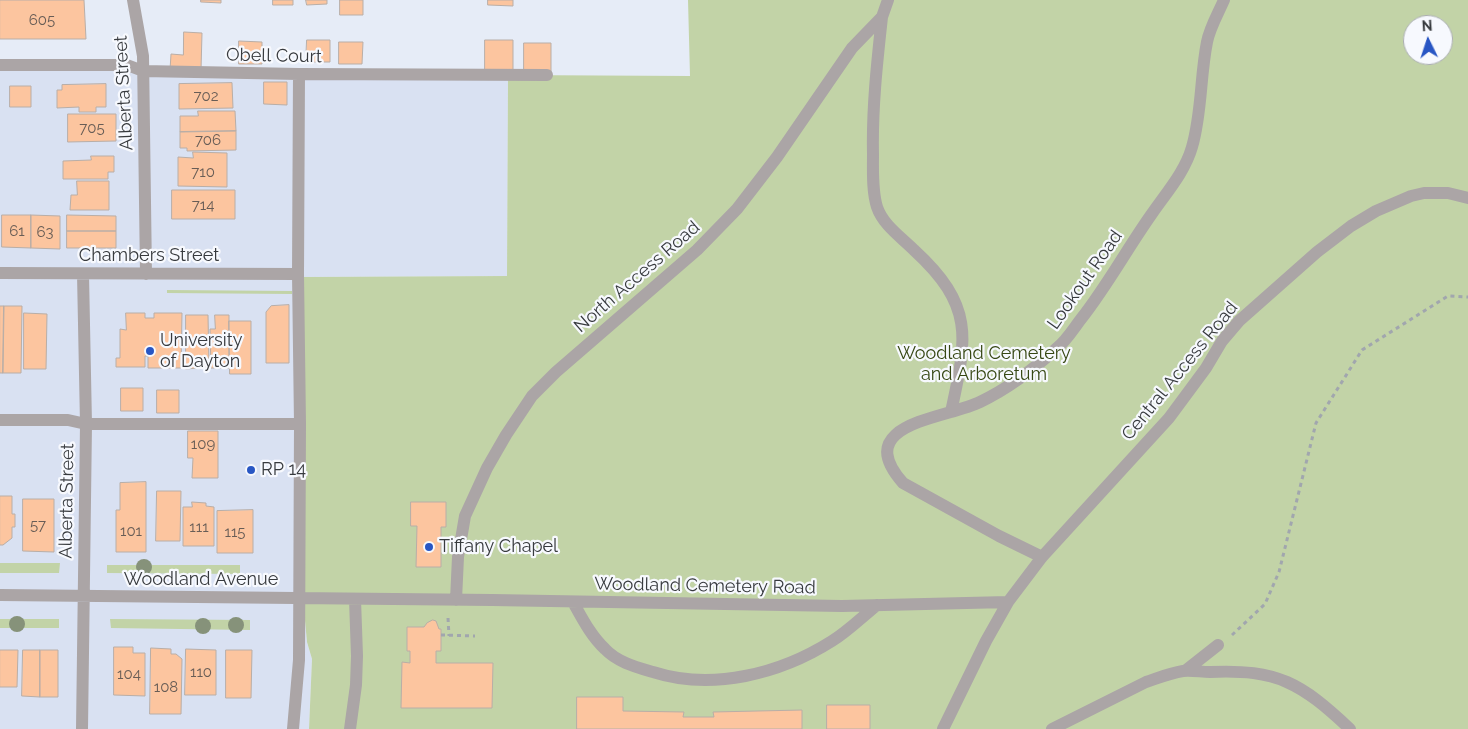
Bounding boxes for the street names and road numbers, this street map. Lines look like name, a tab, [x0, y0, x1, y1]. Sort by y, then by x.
street label: Alberta Street	[110, 35, 138, 151]
street label: Obell Court	[226, 44, 322, 68]
street label: North Access Road	[570, 217, 704, 337]
street label: Lookout Road	[1043, 226, 1127, 334]
street label: Chambers Street	[79, 245, 219, 267]
street label: Central Access Road	[1117, 297, 1243, 445]
street label: Alberta Street	[55, 443, 79, 559]
street label: Woodland Avenue	[124, 569, 278, 591]
street label: Woodland Cemetery Road	[594, 573, 816, 599]

